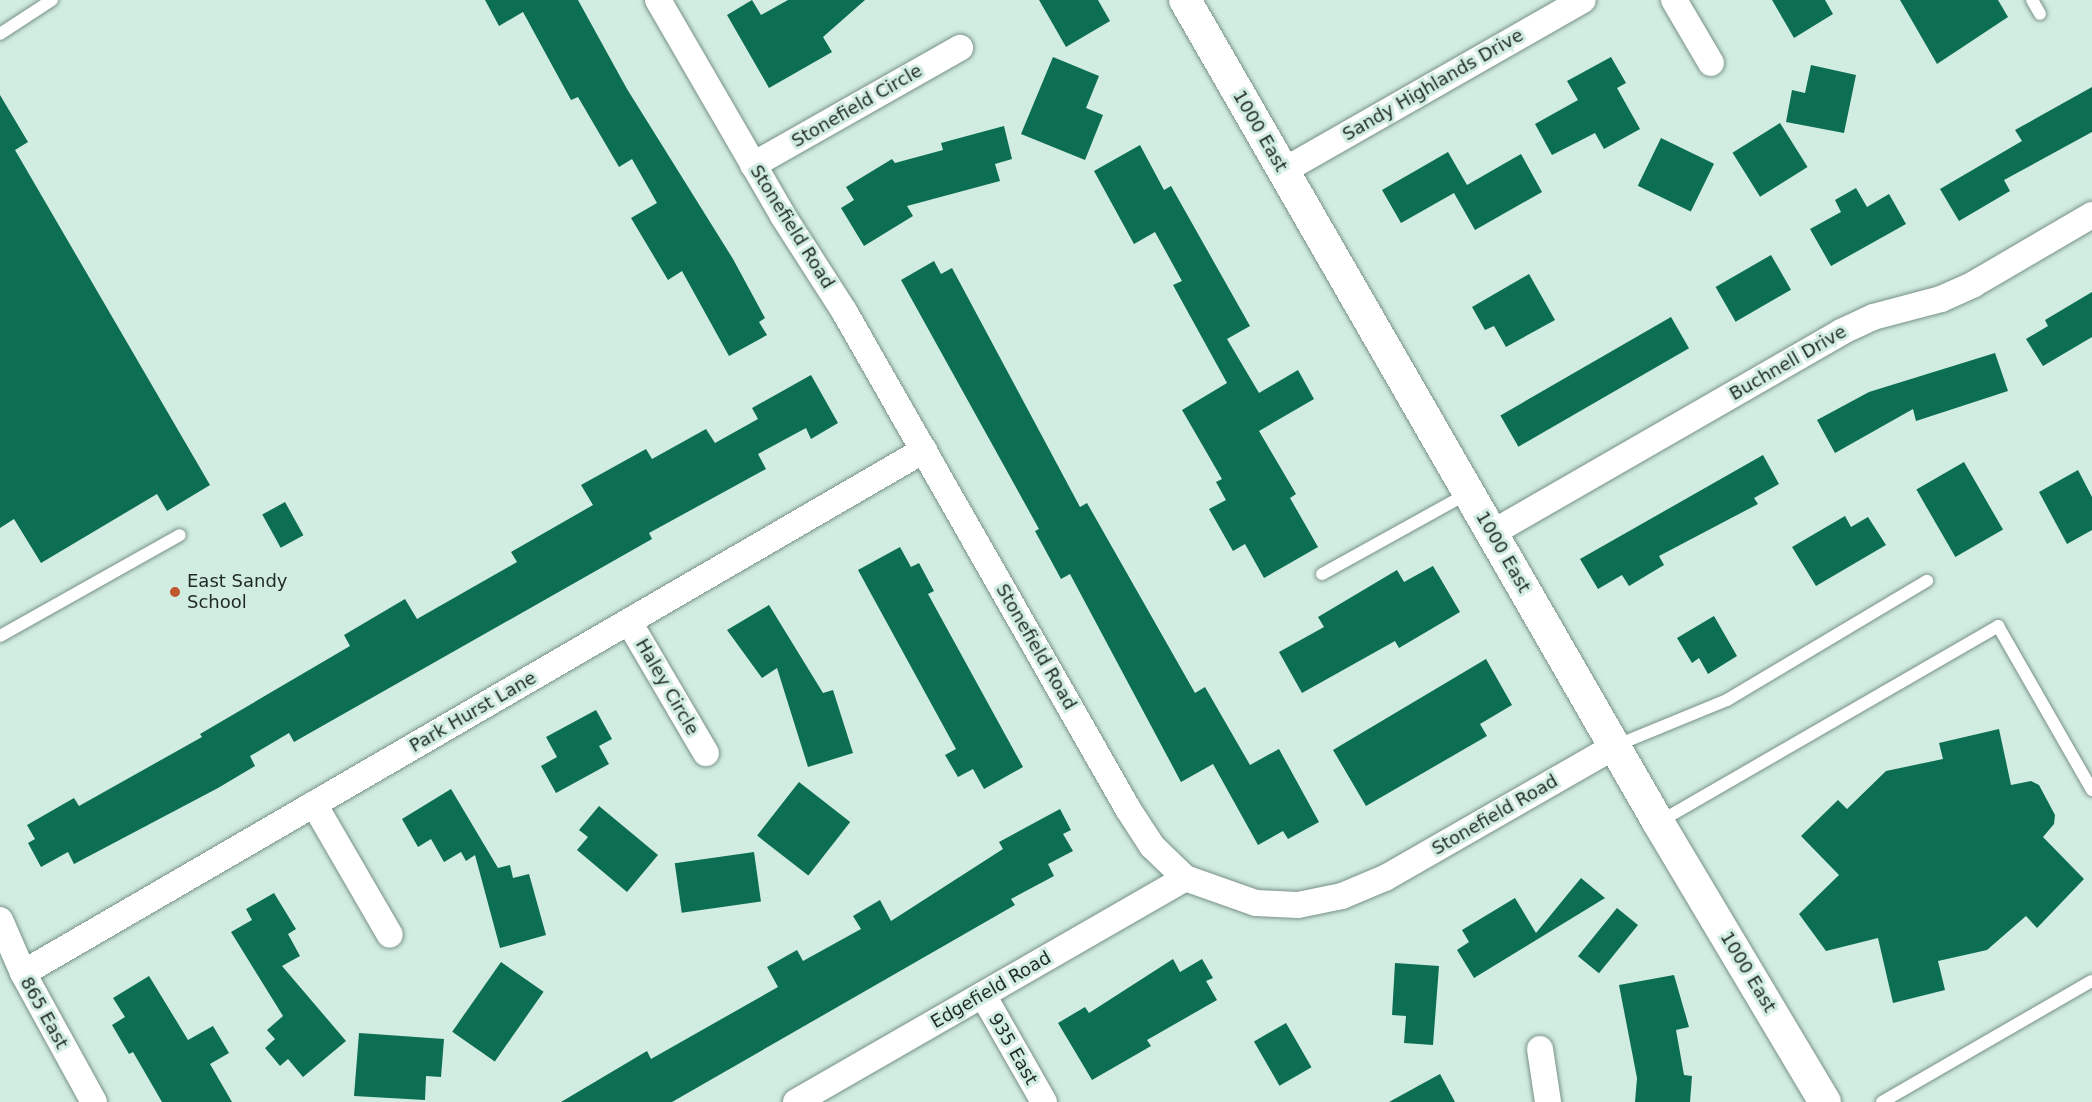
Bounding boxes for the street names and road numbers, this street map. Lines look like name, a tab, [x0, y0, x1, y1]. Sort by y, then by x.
street label: Sandy Highlands Drive	[1339, 24, 1527, 146]
street label: Stonefield Circle	[788, 60, 926, 152]
street label: 1000 East	[1228, 86, 1292, 176]
street label: Stonefield Road	[745, 161, 839, 293]
street label: Buchnell Drive	[1726, 321, 1850, 405]
street label: 1000 East	[1471, 507, 1535, 597]
street label: Stonefield Road	[991, 580, 1081, 714]
street label: Haley Circle	[631, 635, 703, 739]
street label: Park Hurst Lane	[406, 667, 540, 757]
street label: Stonefield Road	[1428, 770, 1562, 860]
street label: 1000 East	[1715, 928, 1781, 1016]
street label: Edgefield Road	[927, 947, 1055, 1033]
street label: 865 East	[15, 973, 73, 1053]
street label: 935 East	[984, 1009, 1042, 1089]

